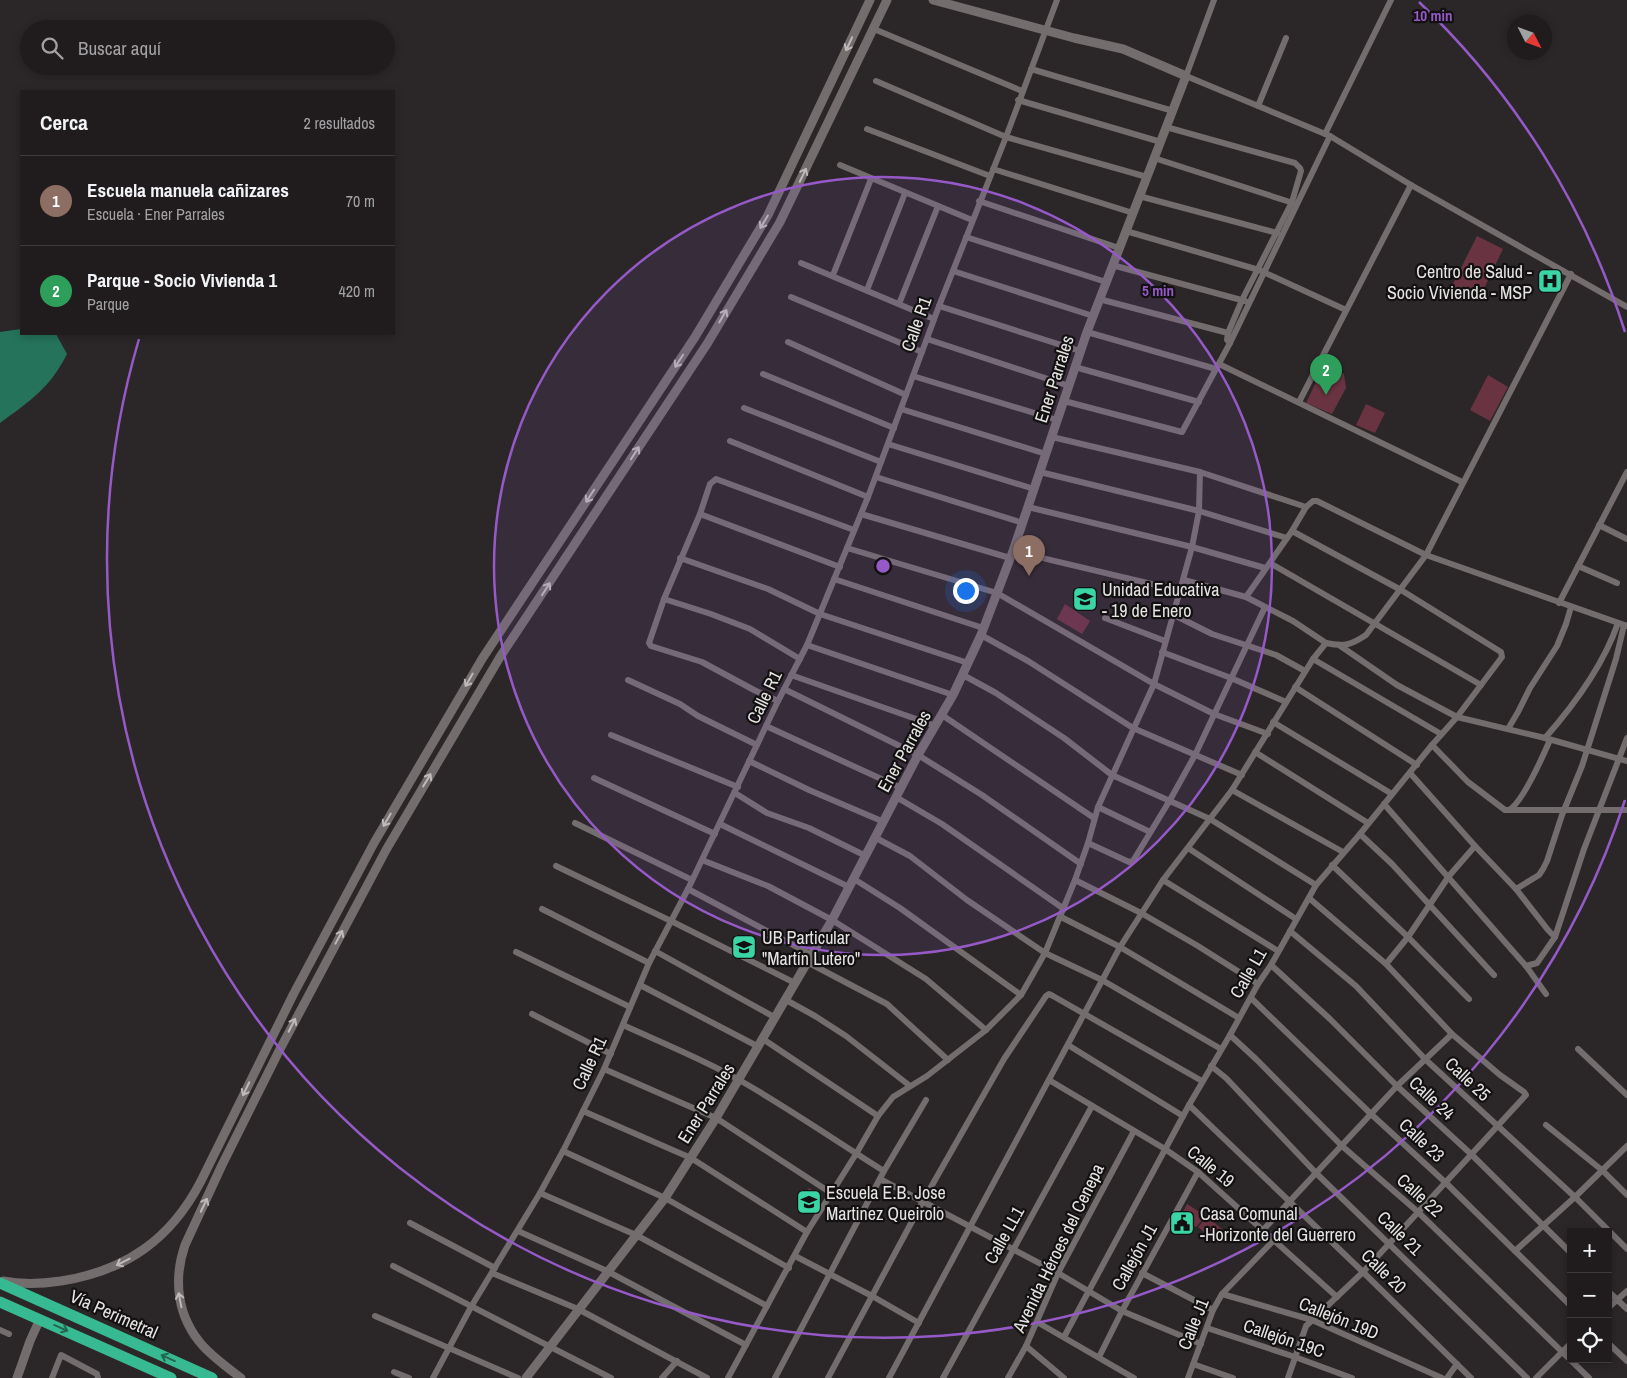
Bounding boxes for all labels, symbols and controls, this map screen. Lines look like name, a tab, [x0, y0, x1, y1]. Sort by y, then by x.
text: 10 min	[1414, 5, 1452, 26]
north arrow	[1507, 15, 1552, 60]
search box	[20, 20, 395, 75]
icon: search	[38, 34, 66, 62]
text: Buscar aquí	[78, 35, 161, 61]
one-way arrow	[844, 36, 853, 51]
text: Cerca	[40, 108, 88, 137]
text: 2 resultados	[304, 112, 375, 134]
one-way arrow	[799, 168, 808, 183]
text: Escuela manuela cañizares	[87, 177, 289, 203]
text: 1	[52, 190, 60, 212]
text: 70 m	[346, 190, 375, 212]
text: Escuela · Ener Parrales	[87, 203, 225, 225]
one-way arrow	[759, 215, 769, 229]
place label: Centro de Salud - Socio Vivienda - MSP	[1387, 259, 1532, 305]
text: Parque - Socio Vivienda 1	[87, 267, 277, 293]
hospital icon: Centro de Salud - Socio Vivienda - MSP	[1537, 268, 1563, 294]
text: 2	[52, 280, 60, 302]
text: 420 m	[339, 280, 375, 302]
text: 5 min	[1142, 280, 1174, 301]
street label: Calle R1	[895, 292, 938, 355]
text: Parque	[87, 293, 129, 315]
one-way arrow	[719, 310, 729, 324]
street label: Ener Parrales	[1028, 332, 1080, 426]
one-way arrow	[674, 354, 684, 368]
pin: 2	[1310, 354, 1342, 395]
one-way arrow	[630, 446, 640, 460]
one-way arrow	[584, 489, 594, 503]
pin: 1	[1013, 535, 1045, 576]
centre of rings	[874, 557, 892, 575]
place label: Unidad Educativa - 19 de Enero	[1102, 577, 1219, 623]
your location	[953, 578, 979, 604]
one-way arrow	[541, 582, 551, 596]
school or university icon: Unidad Educativa - 19 de Enero	[1072, 586, 1098, 612]
street label: Calle R1	[740, 665, 788, 728]
one-way arrow	[464, 673, 474, 687]
street label: Ener Parrales	[871, 705, 937, 797]
one-way arrow	[423, 774, 433, 788]
one-way arrow	[382, 813, 392, 827]
place label: UB Particular "Martín Lutero"	[762, 925, 860, 971]
one-way arrow	[335, 930, 344, 945]
school or university icon: UB Particular "Martín Lutero"	[731, 934, 757, 960]
street label: Calle L1	[1224, 943, 1273, 1003]
one-way arrow	[288, 1018, 297, 1033]
street label: Calle R1	[566, 1031, 613, 1094]
street label: Calle 25	[1440, 1051, 1496, 1107]
street label: Ener Parrales	[671, 1058, 741, 1148]
street label: Calle 24	[1404, 1070, 1460, 1126]
one-way arrow	[241, 1081, 250, 1096]
street label: Calle 23	[1394, 1112, 1450, 1168]
street label: Calle 19	[1182, 1139, 1240, 1193]
street label: Avenida Héroes del Cenepa	[1006, 1159, 1110, 1338]
street label: Calle 22	[1392, 1168, 1448, 1222]
place label: Escuela E.B. Jose Martinez Queirolo	[826, 1180, 946, 1226]
school or university icon: Escuela E.B. Jose Martinez Queirolo	[796, 1189, 822, 1215]
one-way arrow	[199, 1198, 209, 1213]
street label: Calle LL1	[978, 1201, 1030, 1268]
place label: Casa Comunal -Horizonte del Guerrero	[1200, 1201, 1356, 1247]
street label: Calle 21	[1372, 1205, 1429, 1261]
public building icon: Casa Comunal -Horizonte del Guerrero	[1169, 1210, 1195, 1236]
street label: Callejón J1	[1105, 1218, 1163, 1295]
map controls	[1567, 1228, 1612, 1363]
button: +	[1567, 1228, 1612, 1273]
street label: Calle 20	[1356, 1243, 1412, 1299]
one-way arrow	[116, 1258, 131, 1267]
button: −	[1567, 1273, 1612, 1318]
street label: Vía Perimetral	[66, 1283, 162, 1345]
street label: Callejón 19D	[1295, 1291, 1383, 1345]
one-way arrow	[175, 1293, 185, 1309]
street label: Calle J1	[1171, 1294, 1215, 1353]
street label: Callejón 19C	[1240, 1312, 1328, 1364]
button: locate	[1567, 1318, 1612, 1363]
one-way arrow	[53, 1324, 68, 1334]
one-way arrow	[161, 1352, 176, 1362]

